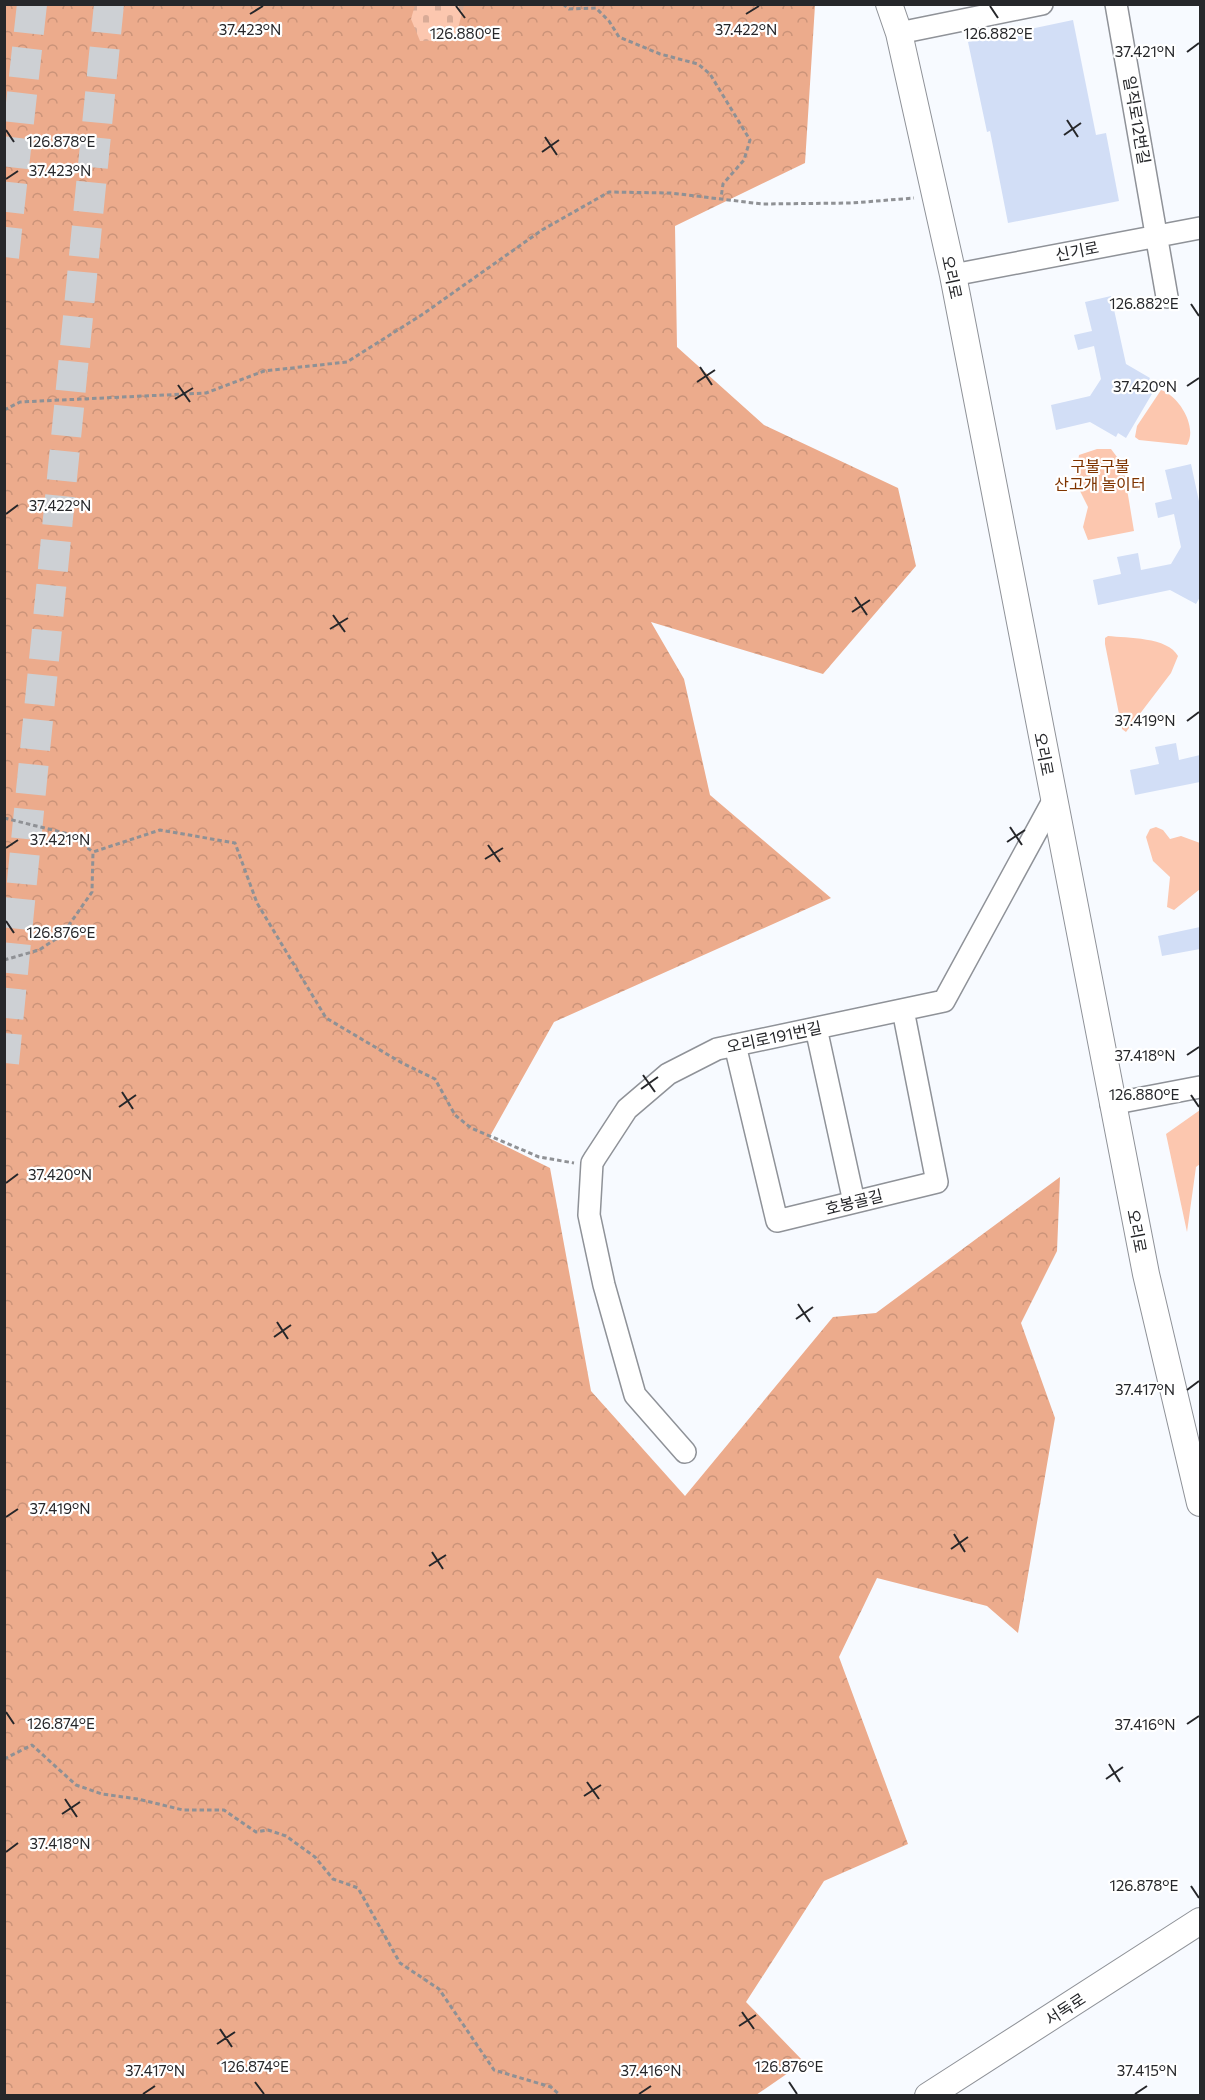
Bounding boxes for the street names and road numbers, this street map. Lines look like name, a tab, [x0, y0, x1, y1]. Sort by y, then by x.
street label: 일직로12번길	[1120, 74, 1155, 166]
street label: 신기로	[1053, 237, 1101, 264]
street label: 오리로	[939, 253, 966, 301]
street label: 오리로	[1031, 730, 1058, 778]
street label: 오리로191번길	[724, 1017, 823, 1056]
street label: 호봉골길	[823, 1185, 885, 1218]
street label: 오리로	[1124, 1207, 1151, 1255]
street label: 서독로	[1041, 1988, 1089, 2029]

